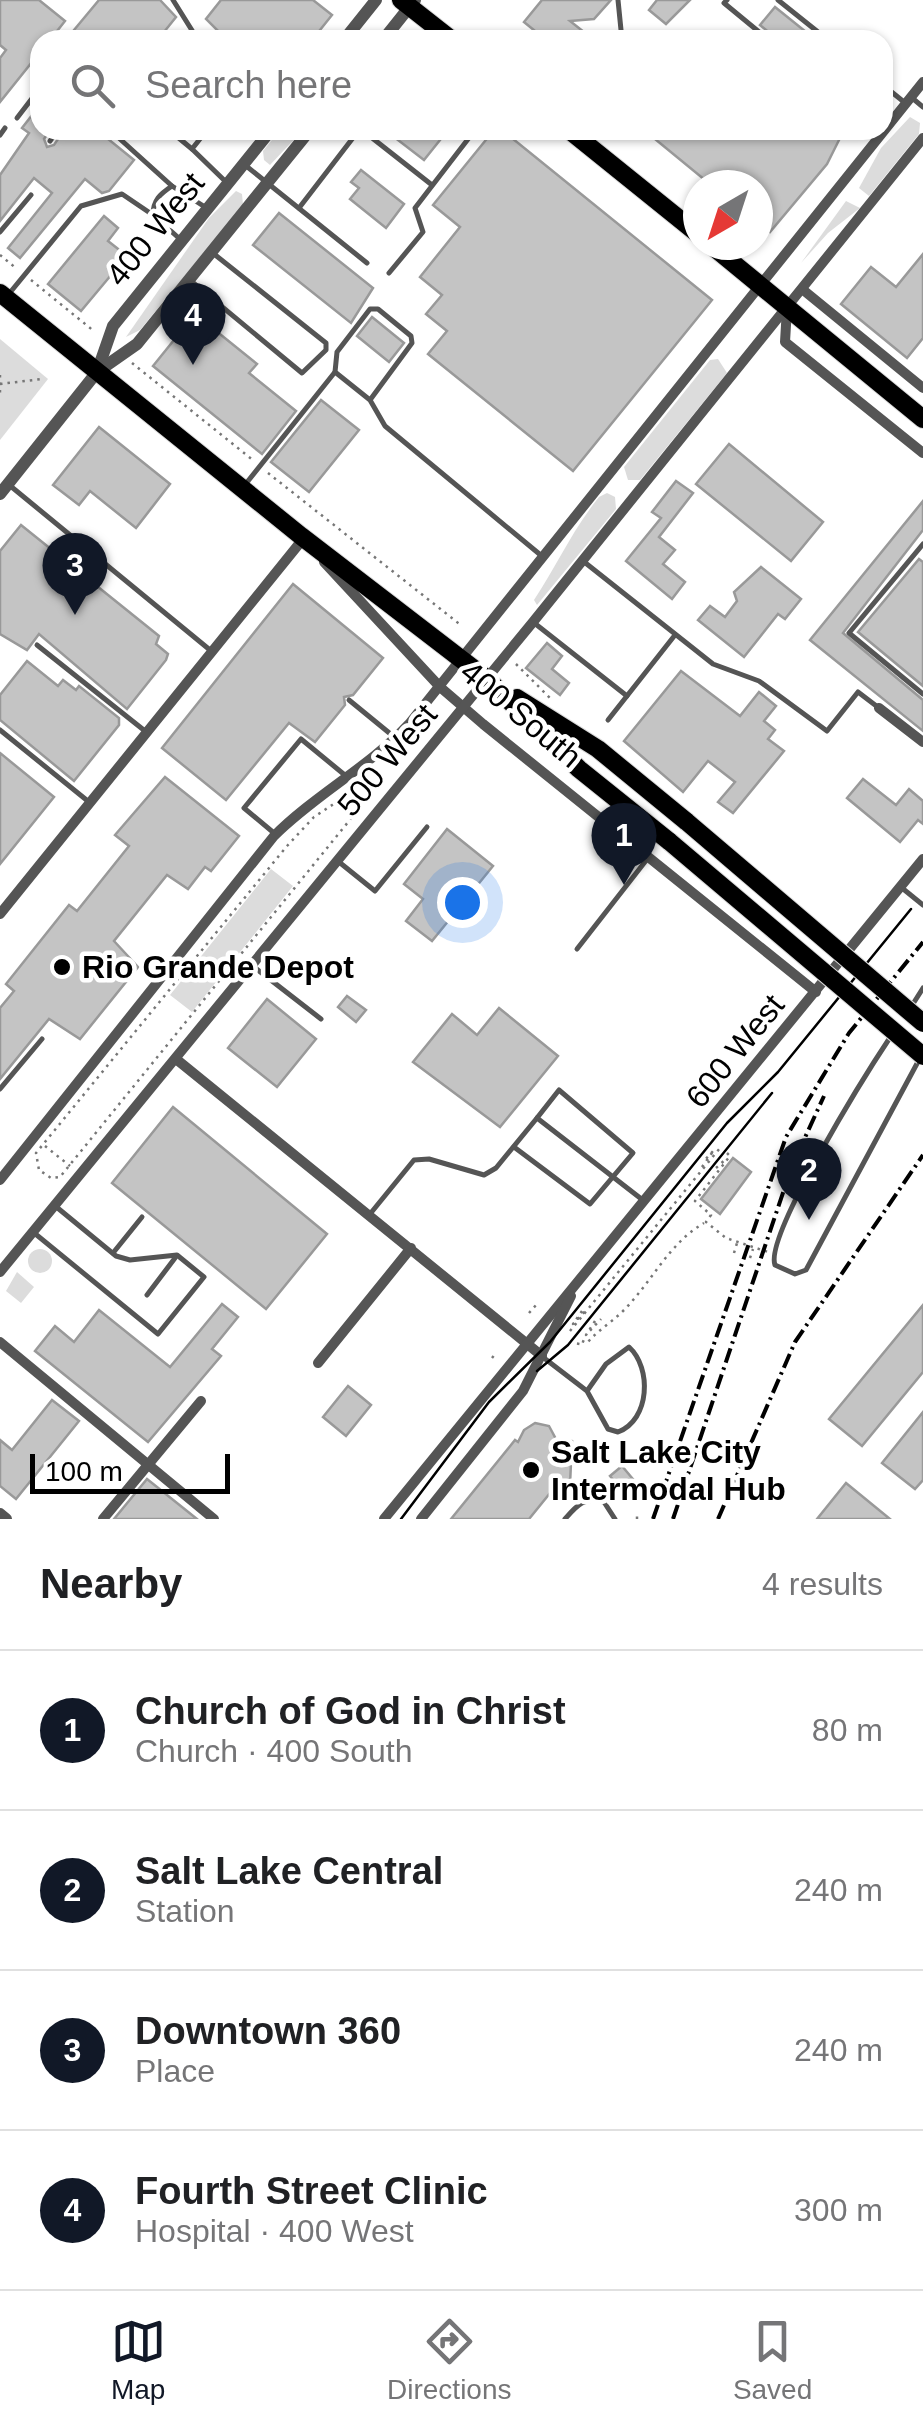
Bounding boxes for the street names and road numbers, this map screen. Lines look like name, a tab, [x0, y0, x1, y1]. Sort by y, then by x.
street label: 400 West	[99, 165, 211, 293]
street label: 400 South	[454, 653, 588, 775]
street label: 500 West	[330, 697, 444, 823]
street label: 600 West	[679, 987, 791, 1115]

